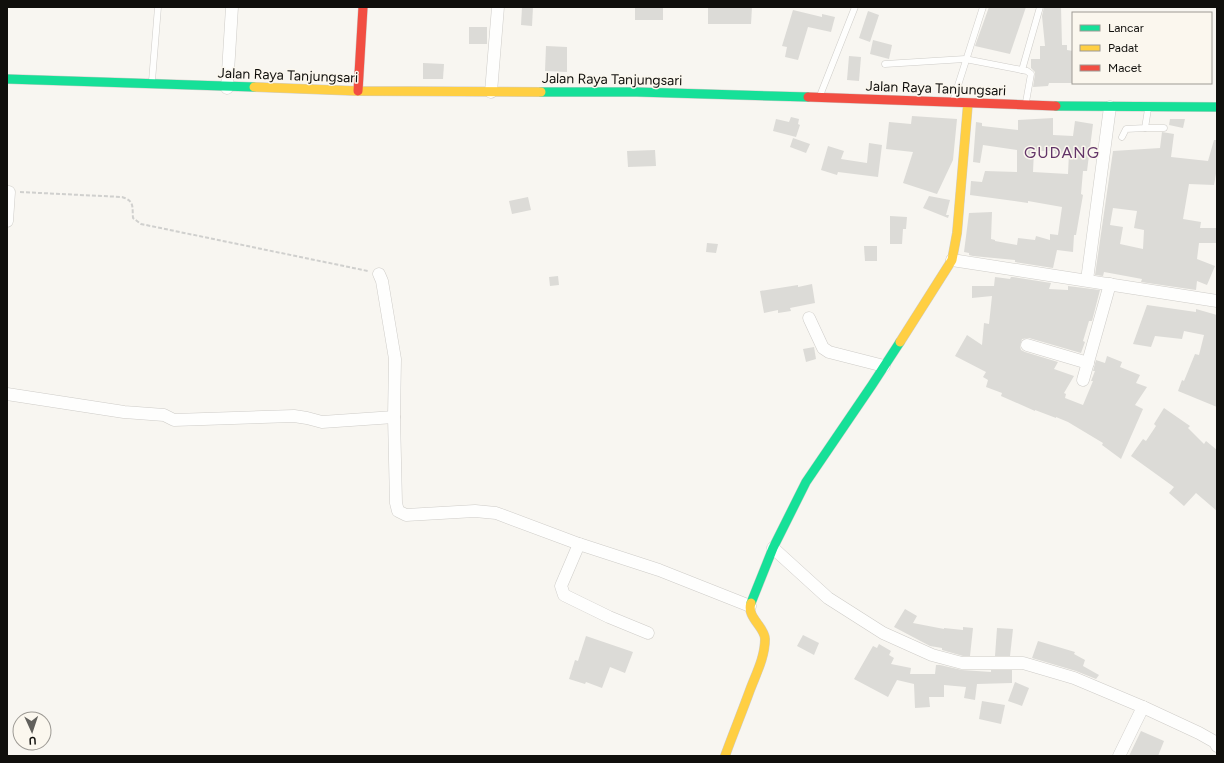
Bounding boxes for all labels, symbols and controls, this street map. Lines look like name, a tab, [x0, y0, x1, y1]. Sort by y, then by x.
legend	[1072, 12, 1212, 84]
text: Lancar	[1108, 21, 1144, 35]
text: Padat	[1108, 41, 1139, 55]
text: Macet	[1108, 61, 1142, 75]
street label: Jalan Raya Tanjungsari	[217, 65, 358, 86]
street label: Jalan Raya Tanjungsari	[542, 70, 682, 89]
street label: Jalan Raya Tanjungsari	[865, 78, 1006, 99]
district label: GUDANG	[1024, 143, 1100, 162]
north arrow	[12, 711, 52, 751]
text: U	[28, 734, 37, 747]

